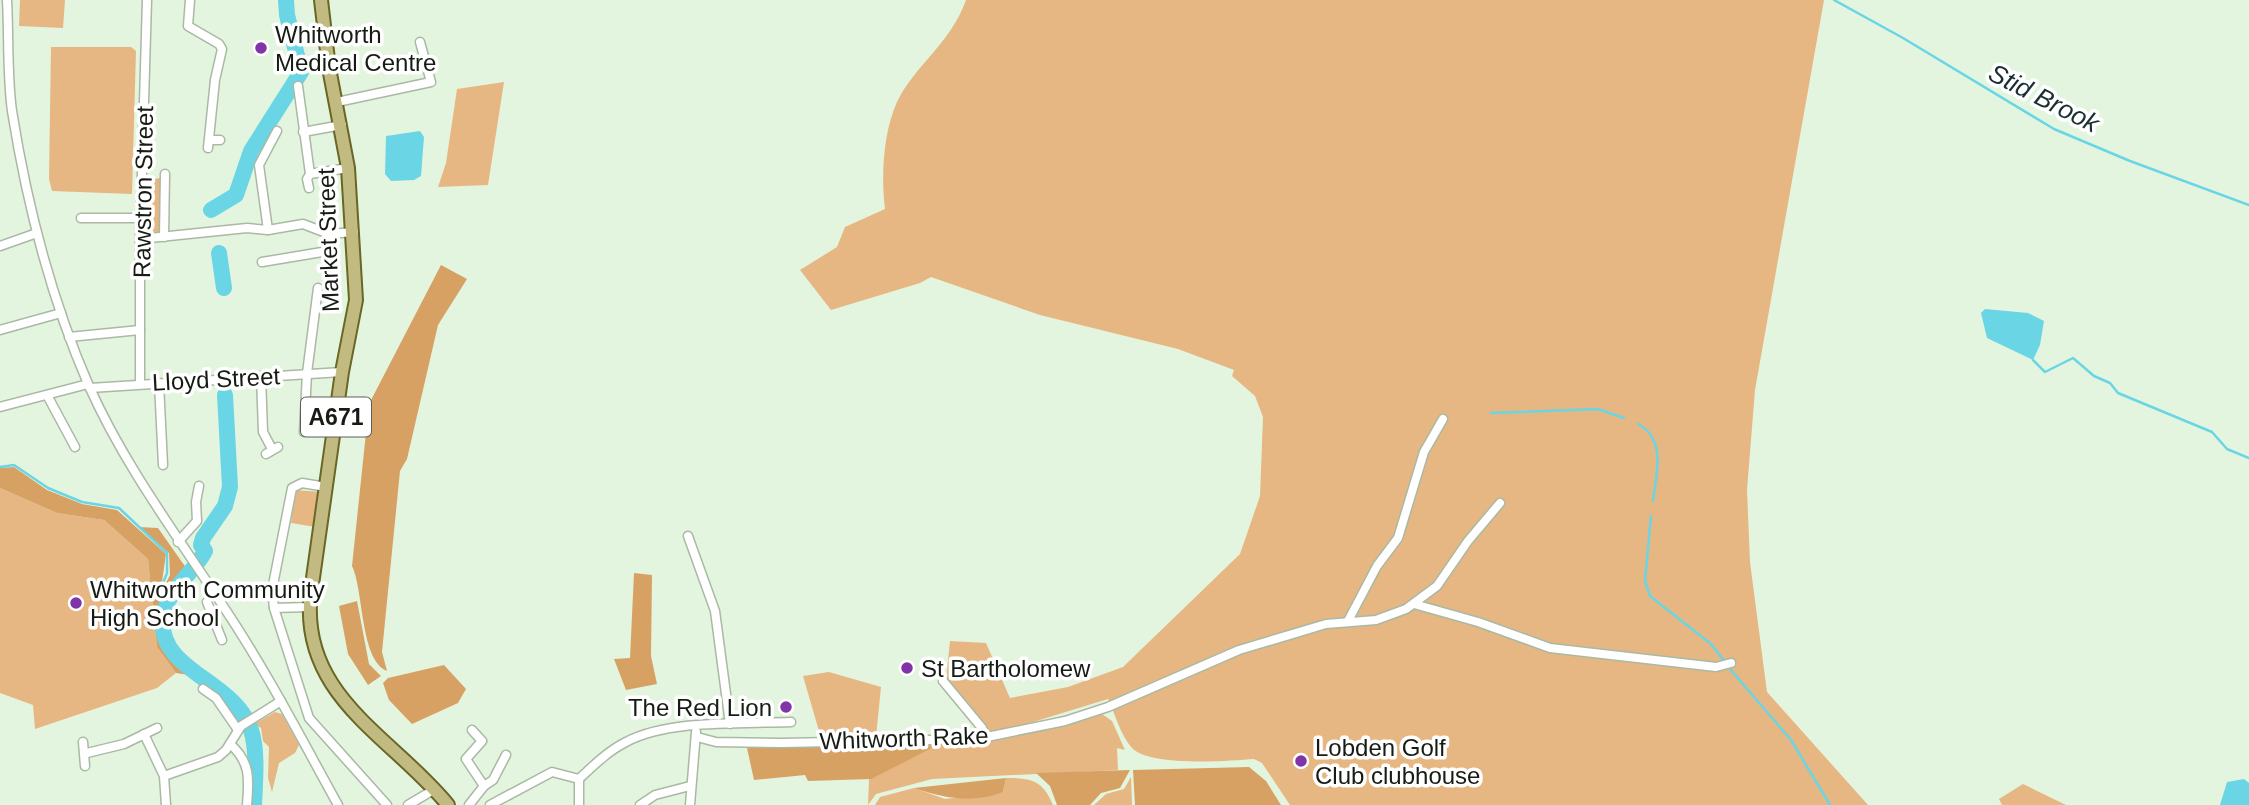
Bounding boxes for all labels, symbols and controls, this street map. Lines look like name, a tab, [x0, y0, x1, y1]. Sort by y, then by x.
place label: Whitworth Medical Centre	[275, 21, 436, 76]
marker: Whitworth Medical Centre	[253, 40, 269, 56]
water label: Stid Brook	[1984, 57, 2106, 139]
street label: Rawstron Street	[128, 105, 158, 278]
street label: Market Street	[312, 167, 344, 312]
street label: Lloyd Street	[151, 362, 281, 396]
road number: A671	[301, 398, 371, 436]
place label: Whitworth Community High School	[90, 576, 325, 631]
marker: Whitworth Community High School	[68, 595, 84, 611]
place label: St Bartholomew	[921, 655, 1091, 682]
marker: St Bartholomew	[899, 660, 915, 676]
place label: The Red Lion	[628, 694, 772, 721]
marker: The Red Lion	[778, 699, 794, 715]
street label: Whitworth Rake	[819, 722, 989, 754]
place label: Lobden Golf Club clubhouse	[1315, 734, 1480, 789]
marker: Lobden Golf Club clubhouse	[1293, 753, 1309, 769]

